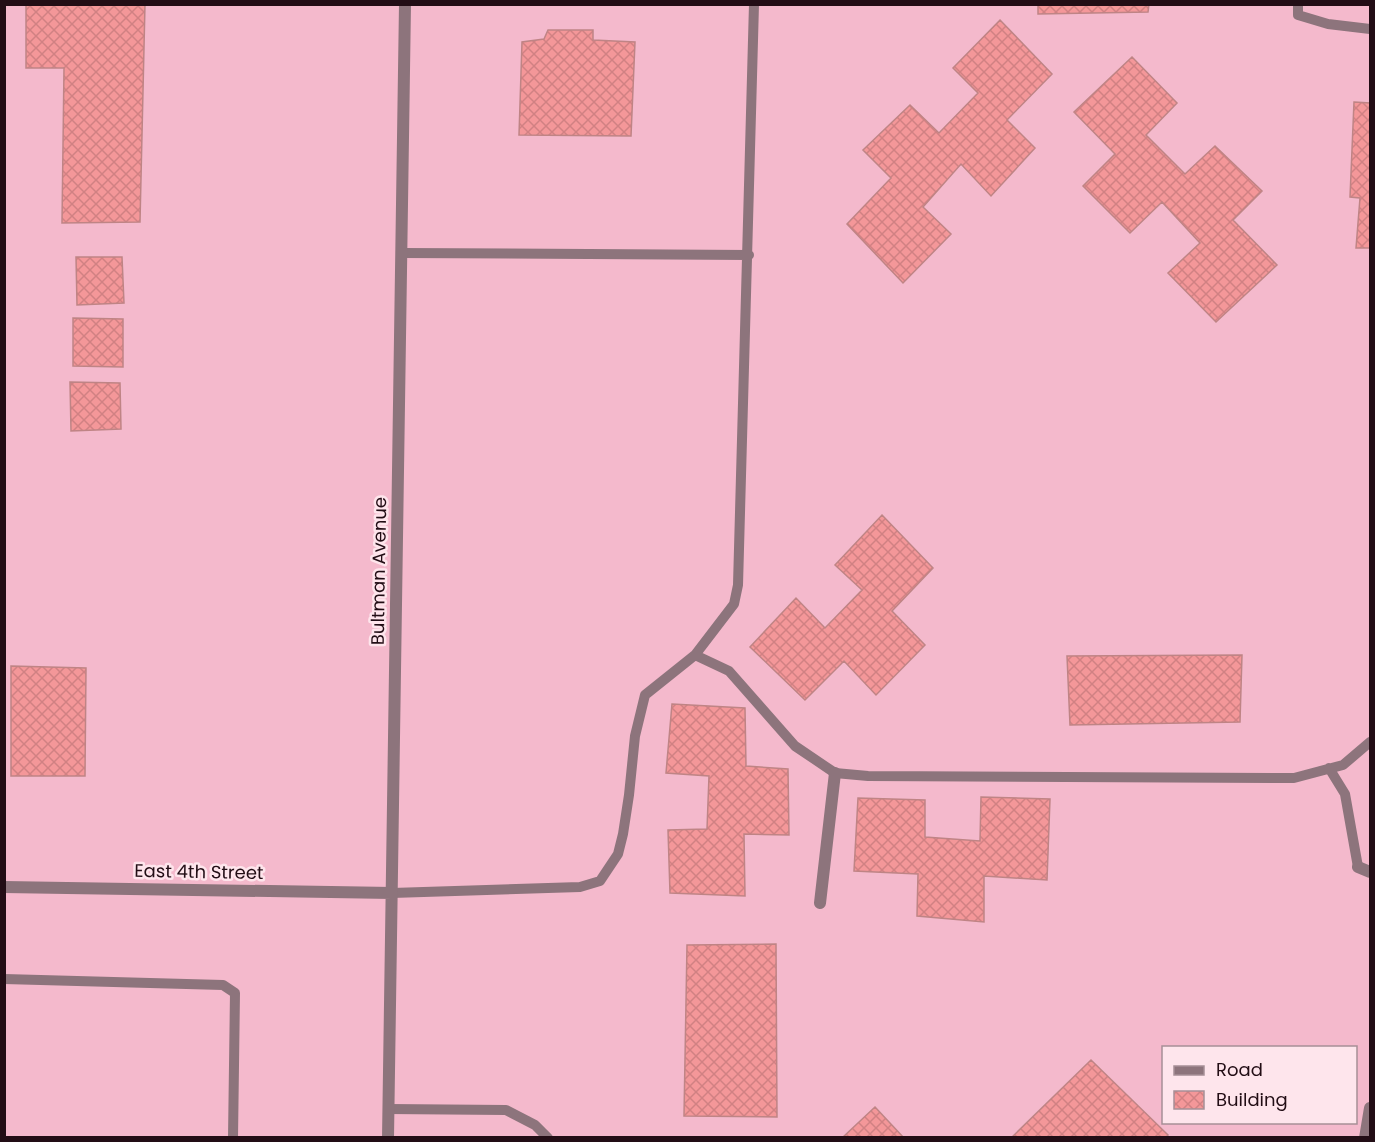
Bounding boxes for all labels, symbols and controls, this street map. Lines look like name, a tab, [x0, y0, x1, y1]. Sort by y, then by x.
street label: Bultman Avenue	[365, 497, 392, 645]
street label: East 4th Street	[134, 858, 264, 885]
legend	[1162, 1046, 1357, 1124]
text: Road	[1216, 1057, 1263, 1082]
text: Building	[1216, 1087, 1288, 1112]

